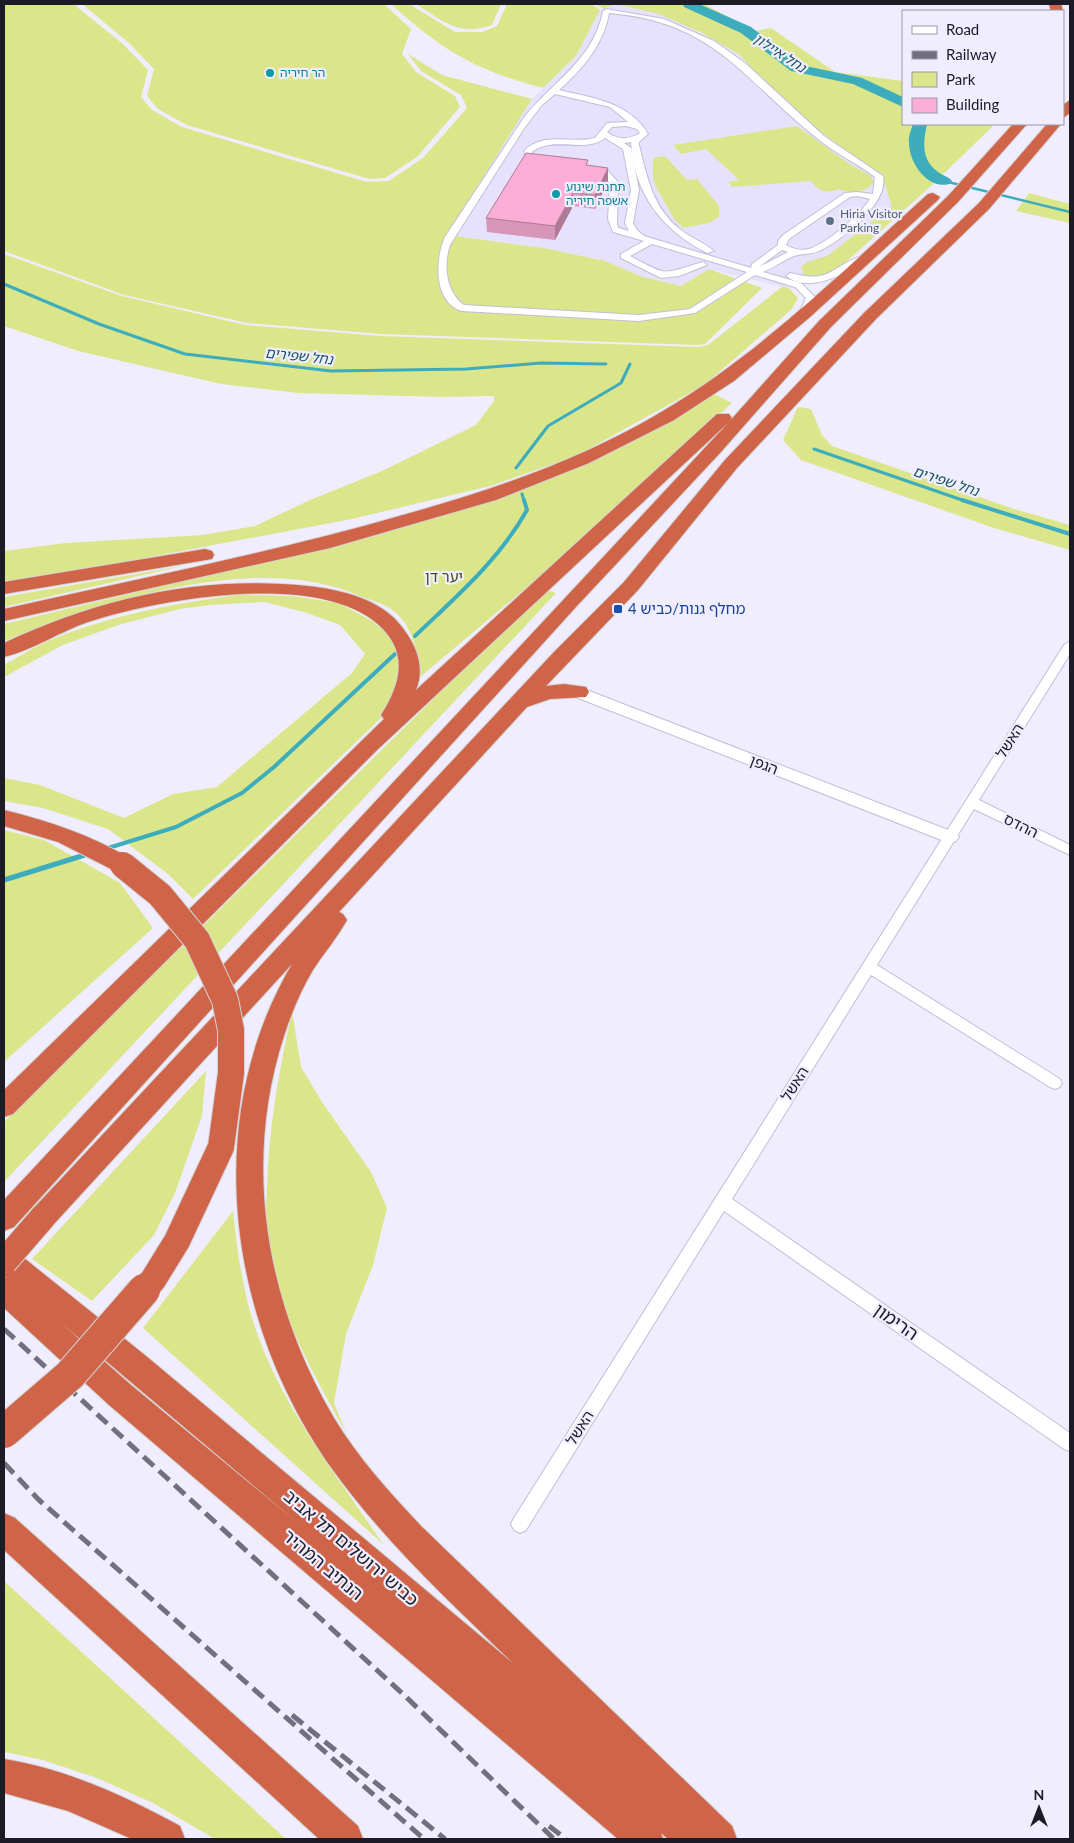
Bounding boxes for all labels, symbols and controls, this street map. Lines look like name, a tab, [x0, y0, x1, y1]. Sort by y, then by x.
legend	[902, 10, 1064, 125]
text: Road	[946, 20, 979, 38]
water label: נחל איילון	[751, 30, 811, 76]
text: Railway	[946, 45, 997, 63]
place label: הר חיריה	[280, 65, 325, 80]
marker: הר חיריה	[264, 67, 276, 79]
text: Park	[946, 70, 976, 88]
text: Building	[946, 95, 999, 113]
place label: תחנת שינוע אשפה חיריה	[566, 179, 629, 208]
marker: תחנת שינוע אשפה חיריה	[550, 188, 562, 200]
place label: Hiria Visitor Parking	[840, 206, 903, 235]
marker: Hiria Visitor Parking	[824, 215, 836, 227]
water label: נחל שפירים	[264, 343, 336, 368]
water label: נחל שפירים	[911, 462, 983, 500]
park label: יער דן	[425, 567, 463, 585]
place label: מחלף גנות/כביש 4	[628, 599, 745, 617]
marker: מחלף גנות/כביש 4	[612, 603, 624, 615]
street label: האשל	[992, 720, 1027, 761]
street label: הגפן	[748, 751, 781, 778]
street label: ההדס	[1001, 809, 1042, 841]
street label: האשל	[777, 1063, 812, 1104]
street label: הרימון	[870, 1298, 923, 1344]
street label: האשל	[562, 1407, 597, 1448]
street label: כביש ירושלים תל אביב	[280, 1484, 423, 1610]
street label: הנתיב המהיר	[279, 1524, 368, 1604]
north arrow	[1014, 1783, 1064, 1833]
text: N	[1034, 1786, 1044, 1803]

